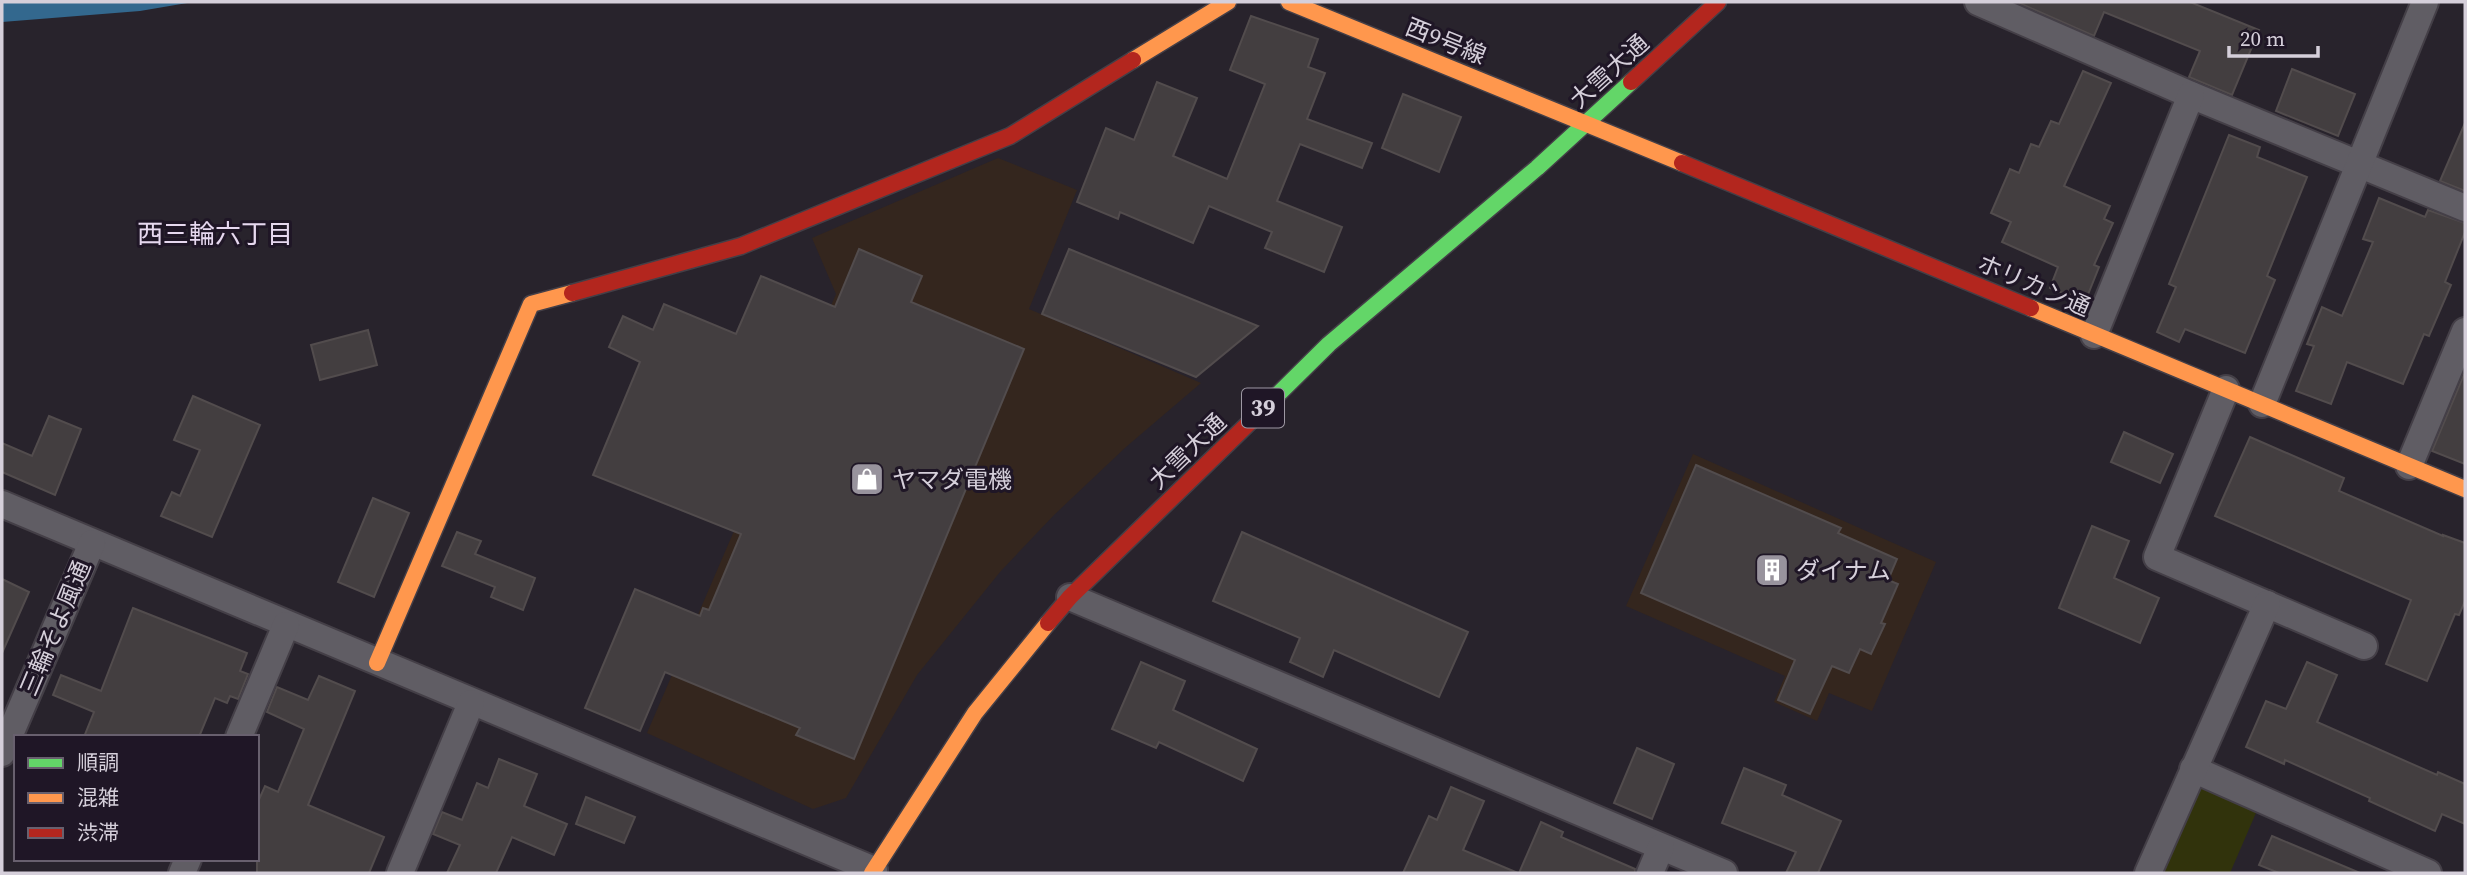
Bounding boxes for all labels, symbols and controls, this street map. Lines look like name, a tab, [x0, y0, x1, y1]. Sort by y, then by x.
street label: 西9号線	[1401, 10, 1491, 72]
scale bar	[2229, 14, 2318, 58]
text: 20 m	[2240, 24, 2285, 53]
street label: 大雪大通	[1562, 27, 1656, 115]
district label: 西三輪六丁目	[137, 216, 293, 252]
street label: ホリカン通	[1972, 246, 2096, 324]
road number: 39	[1242, 388, 1284, 428]
street label: 大雪大通	[1141, 406, 1233, 496]
shop icon: ヤマダ電機	[848, 460, 886, 498]
place label: ヤマダ電機	[892, 463, 1012, 496]
building icon: ダイナム	[1753, 551, 1791, 589]
place label: ダイナム	[1796, 554, 1891, 587]
street label: 三輪そよ風通	[12, 555, 98, 701]
legend	[14, 735, 259, 861]
text: 順調	[77, 748, 119, 777]
text: 混雑	[77, 783, 119, 812]
text: 渋滞	[77, 818, 119, 847]

